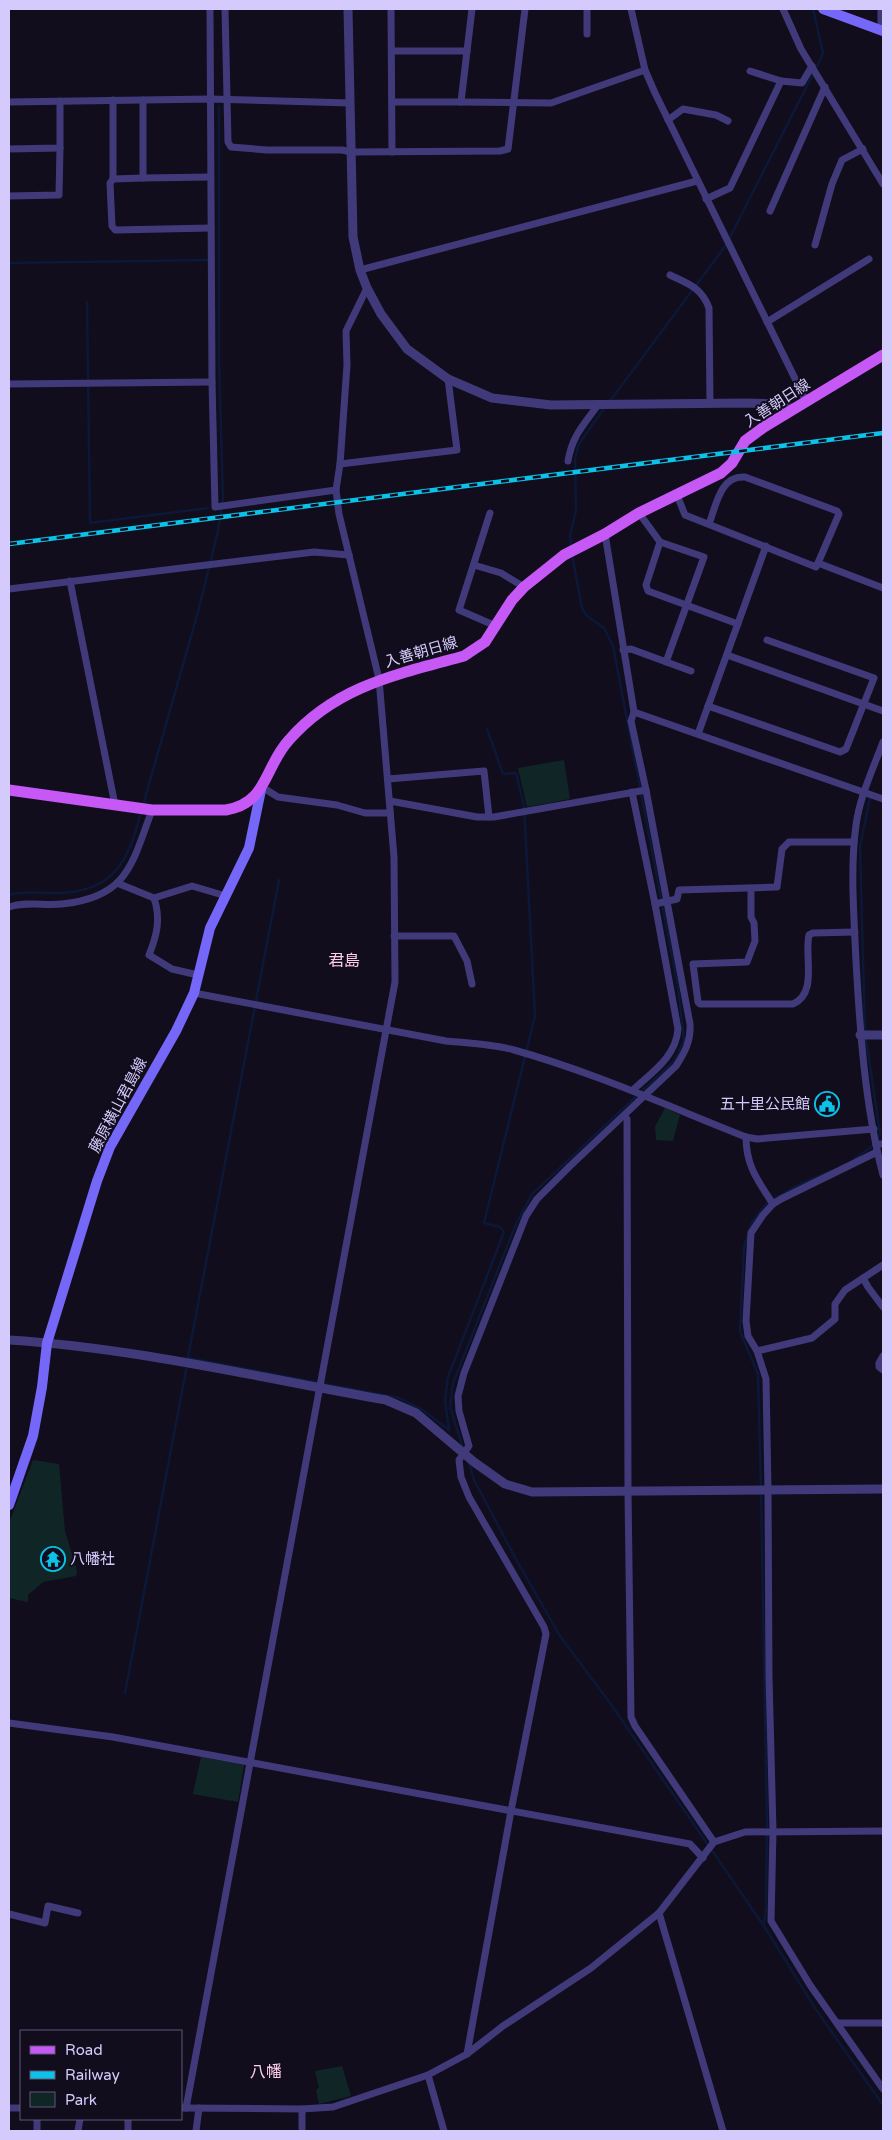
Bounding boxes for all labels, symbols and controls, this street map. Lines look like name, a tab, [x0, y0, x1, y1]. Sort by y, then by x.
street label: 入善朝日線	[741, 375, 813, 431]
street label: 入善朝日線	[382, 633, 460, 671]
district label: 君島	[328, 951, 360, 971]
street label: 藤原横山君島線	[85, 1054, 151, 1156]
public building icon: 五十里公民館	[814, 1091, 840, 1117]
place label: 五十里公民館	[720, 1095, 810, 1113]
temple icon: 八幡社	[40, 1546, 66, 1572]
place label: 八幡社	[70, 1550, 115, 1568]
legend	[20, 2030, 182, 2120]
text: Road	[65, 2041, 103, 2059]
district label: 八幡	[250, 2062, 282, 2082]
text: Railway	[65, 2066, 120, 2084]
text: Park	[65, 2091, 97, 2109]

